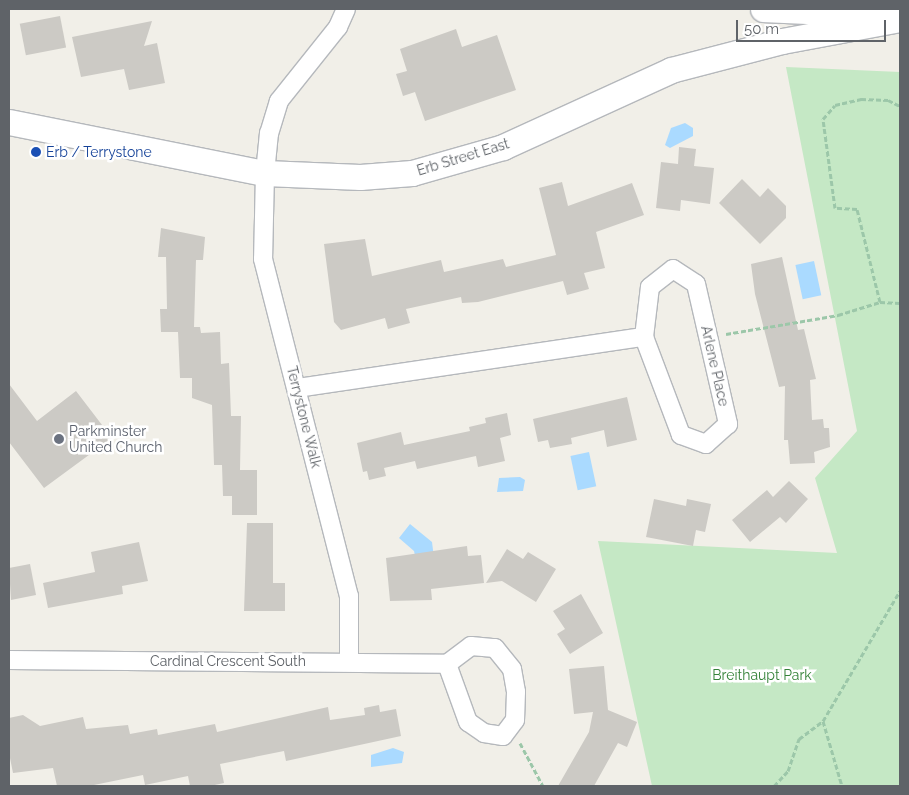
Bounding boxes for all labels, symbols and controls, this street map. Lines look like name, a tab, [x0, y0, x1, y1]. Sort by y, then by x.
scale bar	[739, 10, 889, 42]
text: 50 m	[744, 20, 779, 38]
street label: Erb Street East	[415, 135, 511, 179]
place label: Erb / Terrystone	[46, 144, 152, 160]
marker: Erb / Terrystone	[30, 146, 42, 158]
street label: Arlene Place	[698, 324, 732, 408]
street label: Terrystone Walk	[283, 364, 325, 470]
place label: Parkminster United Church	[69, 423, 162, 456]
marker: Parkminster United Church	[53, 433, 65, 445]
street label: Cardinal Crescent South	[150, 653, 306, 669]
park label: Breithaupt Park	[712, 667, 812, 683]

